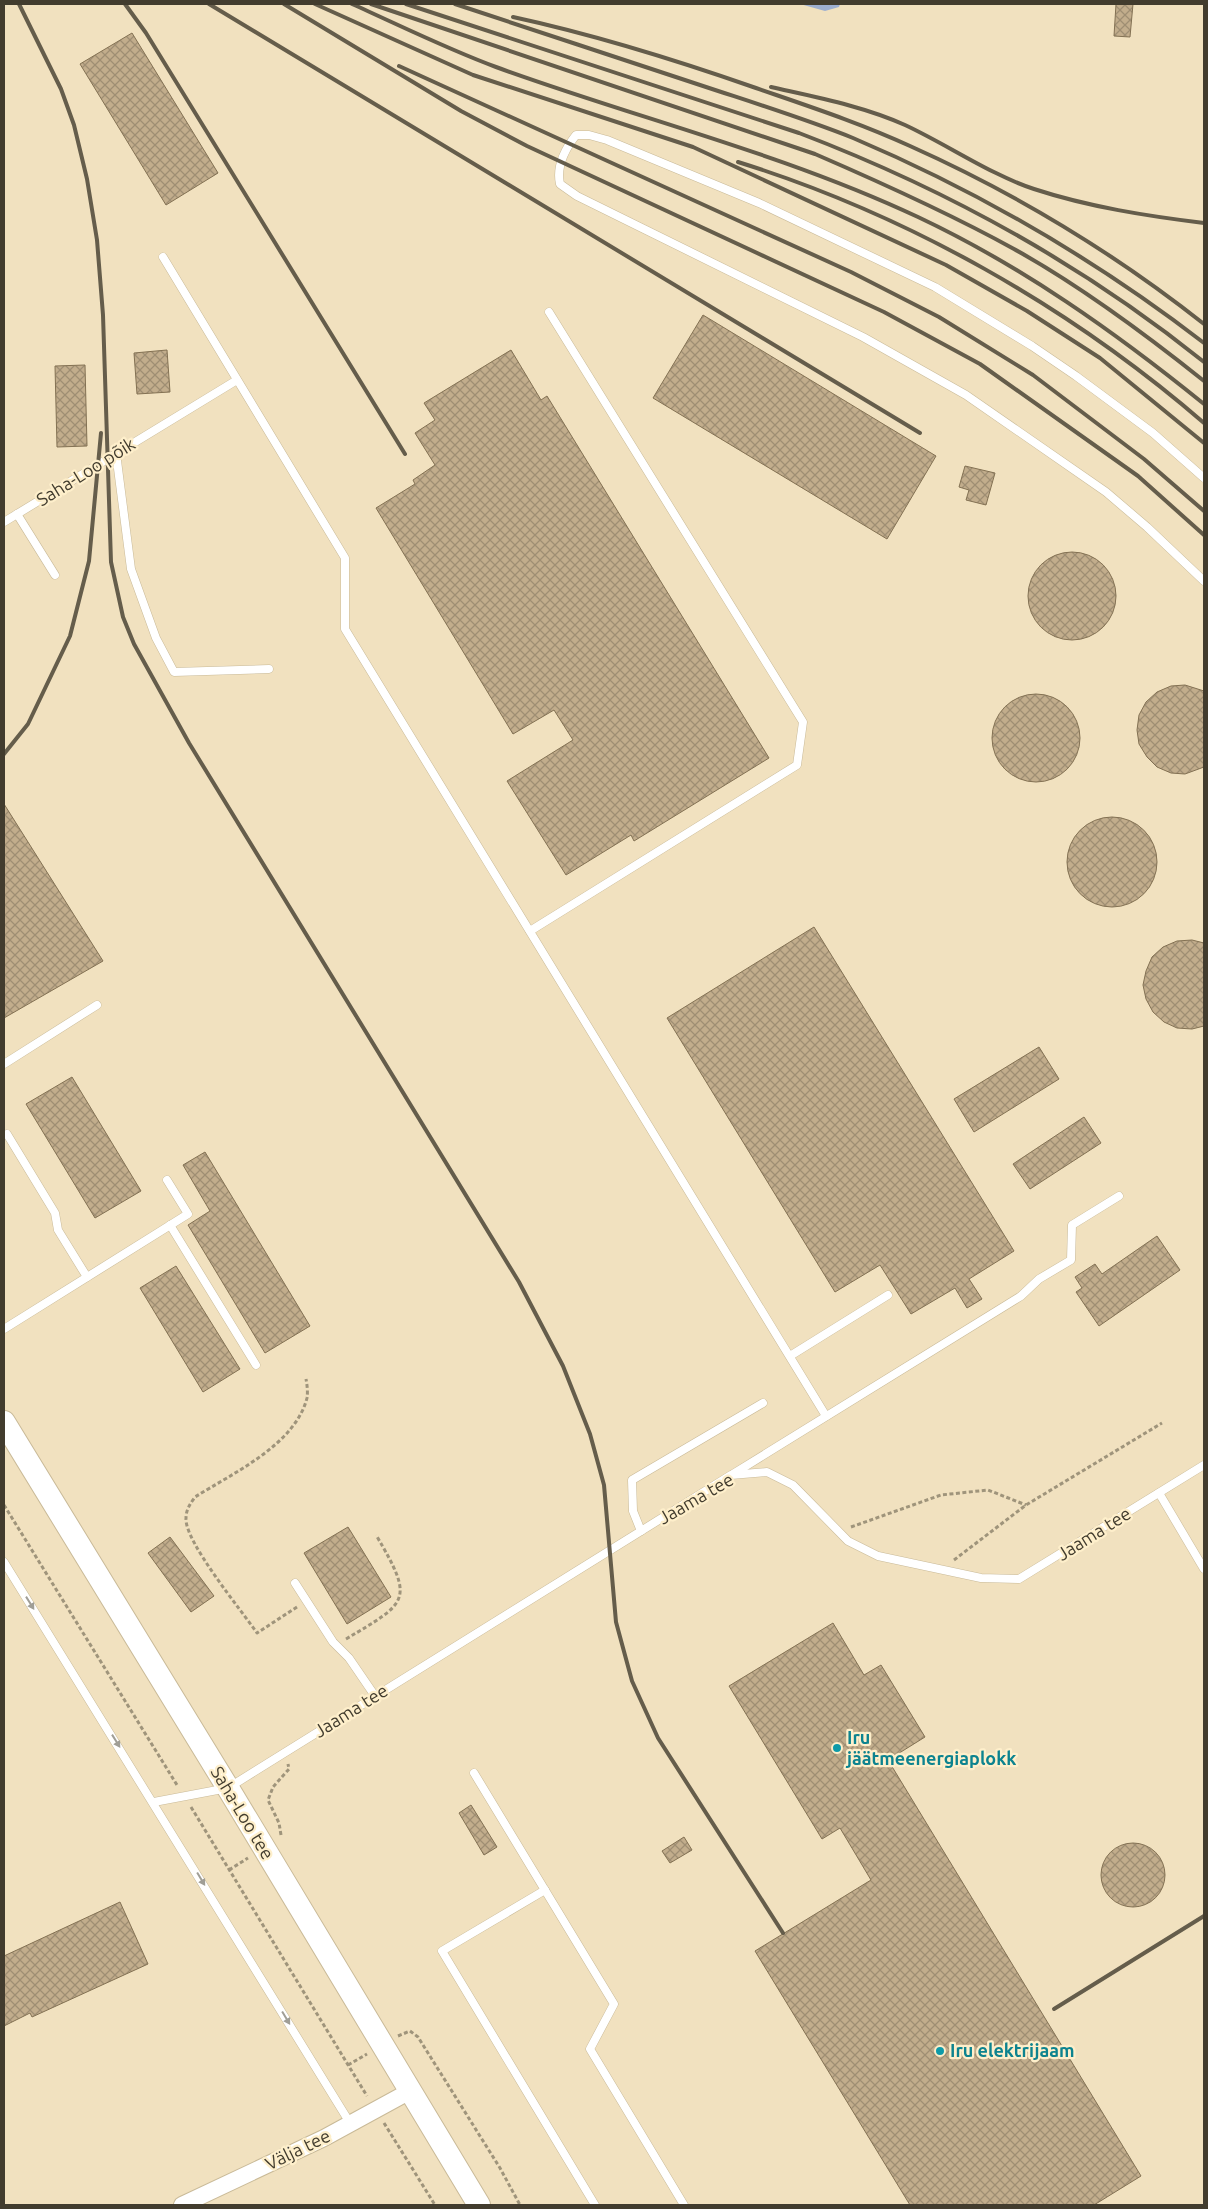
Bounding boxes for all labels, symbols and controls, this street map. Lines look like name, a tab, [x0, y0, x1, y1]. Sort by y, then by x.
street label: Saha-Loo põik	[33, 433, 138, 509]
street label: Jaama tee	[654, 1469, 737, 1528]
street label: Jaama tee	[1053, 1503, 1134, 1564]
one-way arrow	[25, 1596, 34, 1610]
street label: Jaama tee	[310, 1680, 391, 1741]
place label: Iru jäätmeenergiaplokk	[845, 1727, 1016, 1768]
one-way arrow	[111, 1734, 120, 1747]
marker: Iru jäätmeenergiaplokk	[831, 1742, 843, 1754]
street label: Saha-Loo tee	[207, 1762, 278, 1863]
one-way arrow	[196, 1873, 205, 1886]
one-way arrow	[281, 2011, 290, 2024]
place label: Iru elektrijaam	[950, 2040, 1074, 2060]
marker: Iru elektrijaam	[934, 2045, 946, 2057]
street label: Välja tee	[262, 2125, 333, 2173]

